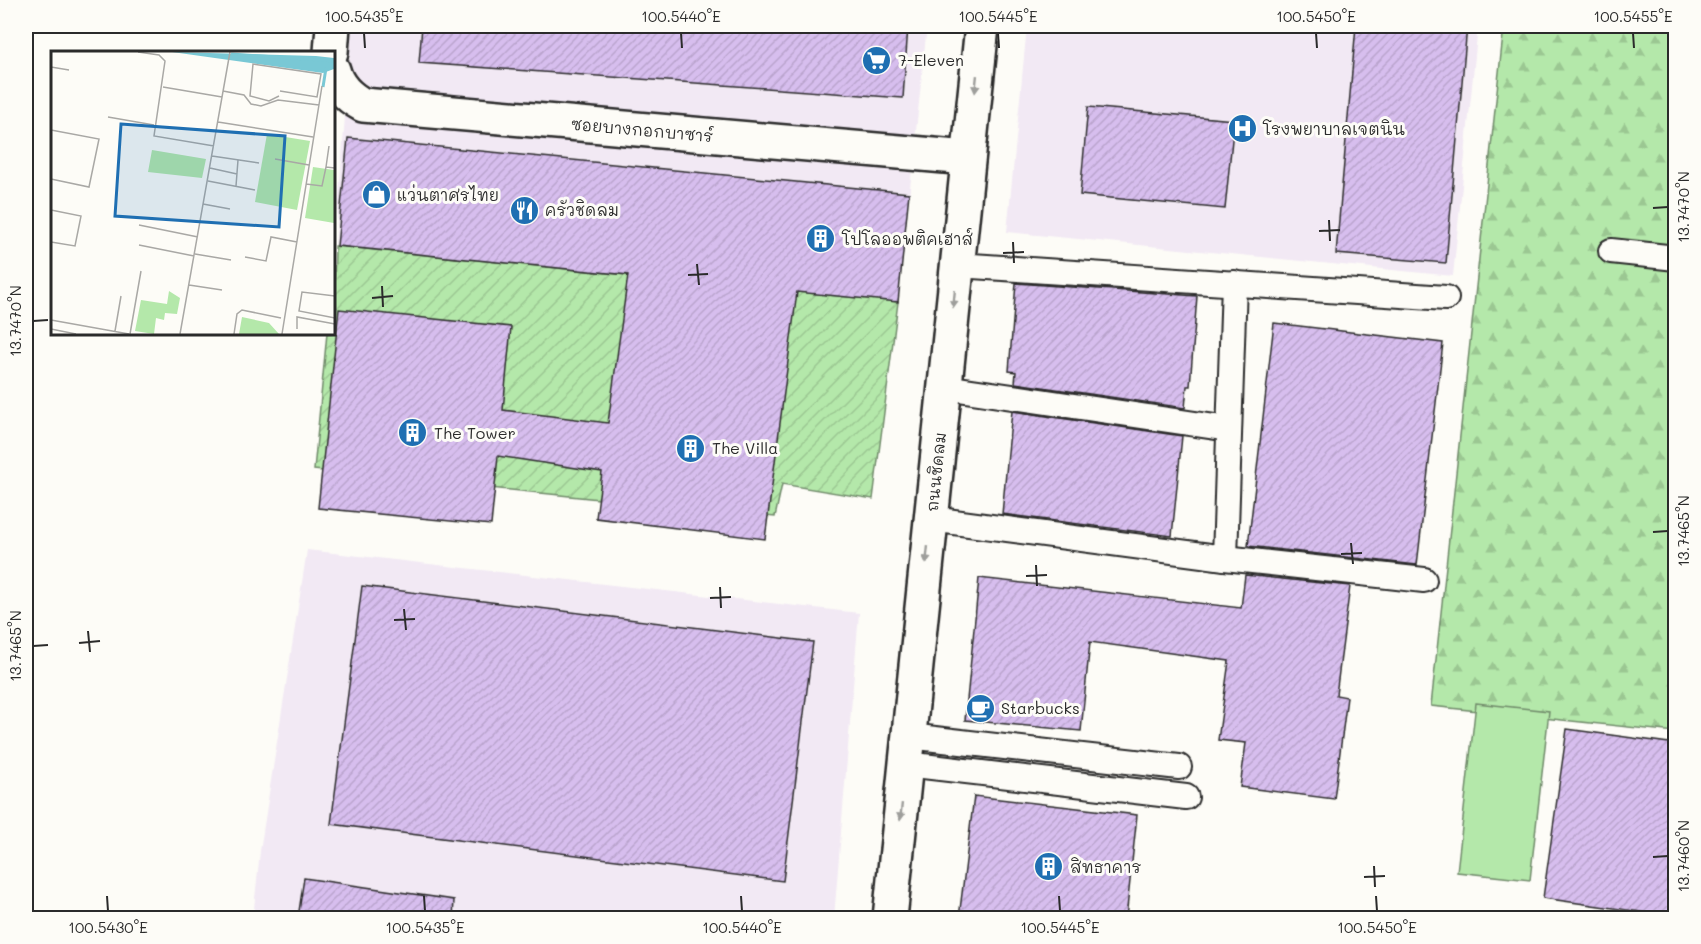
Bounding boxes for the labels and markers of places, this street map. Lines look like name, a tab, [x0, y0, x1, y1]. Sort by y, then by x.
supermarket icon: 7-Eleven	[861, 44, 893, 76]
place label: 7-Eleven	[898, 49, 964, 70]
hospital icon: โรงพยาบาลเจตนิน	[1226, 113, 1258, 145]
place label: โรงพยาบาลเจตนิน	[1262, 118, 1405, 139]
shop icon: แว่นตาศรไทย	[360, 179, 392, 211]
place label: แว่นตาศรไทย	[397, 184, 499, 205]
restaurant icon: ครัวชิดลม	[508, 194, 540, 226]
place label: ครัวชิดลม	[545, 199, 619, 220]
building icon: โปโลออพติคเฮาส์	[805, 223, 837, 255]
place label: โปโลออพติคเฮาส์	[841, 228, 973, 249]
building icon: The Tower	[397, 417, 429, 449]
place label: The Tower	[434, 422, 516, 443]
building icon: The Villa	[675, 432, 707, 464]
place label: The Villa	[712, 437, 778, 458]
cafe icon: Starbucks	[964, 692, 996, 724]
place label: Starbucks	[1001, 697, 1080, 718]
building icon: สิทธาคาร	[1033, 851, 1065, 883]
place label: สิทธาคาร	[1070, 856, 1141, 877]

